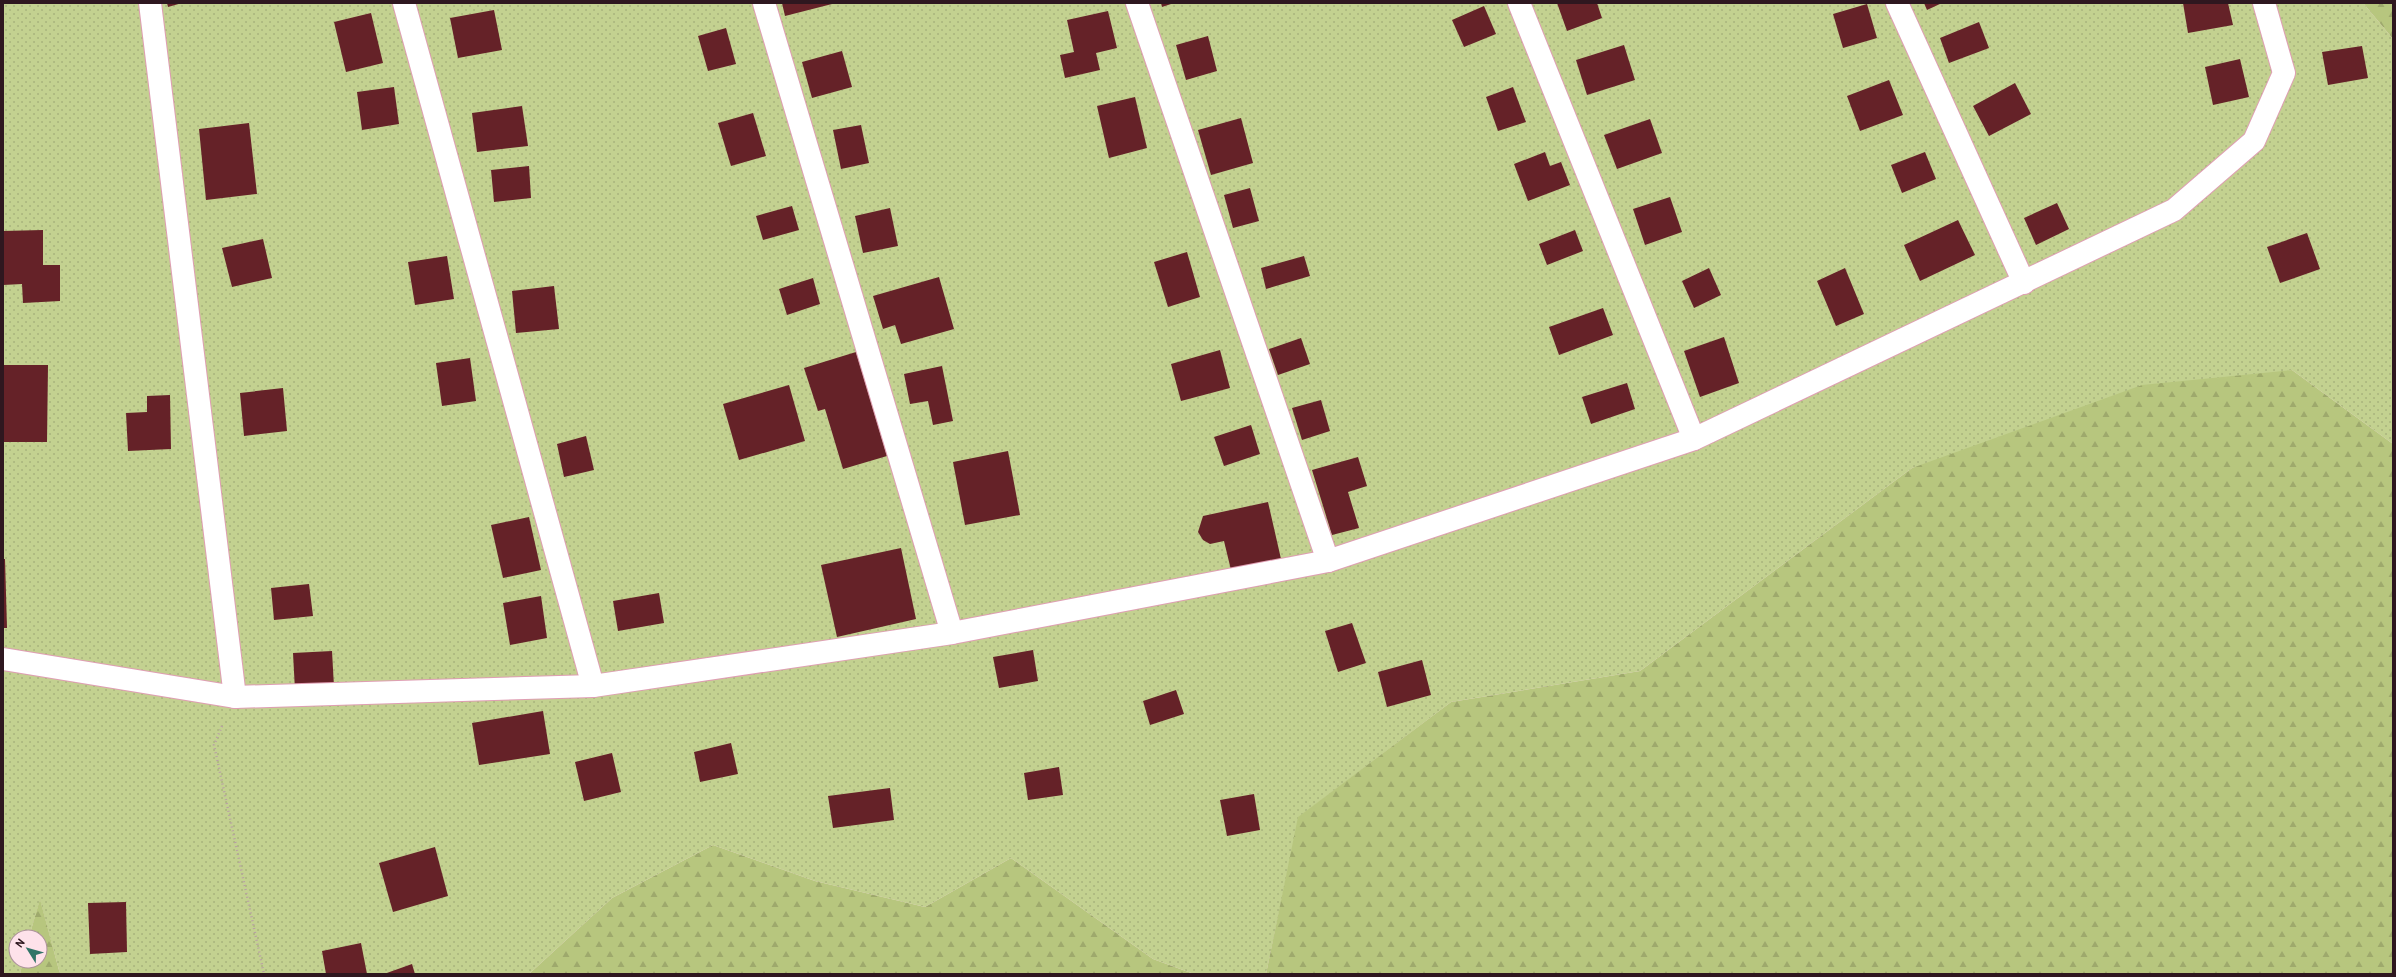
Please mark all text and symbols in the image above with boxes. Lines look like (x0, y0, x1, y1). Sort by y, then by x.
north arrow (8, 929, 48, 969)
text: N (13, 936, 29, 951)

